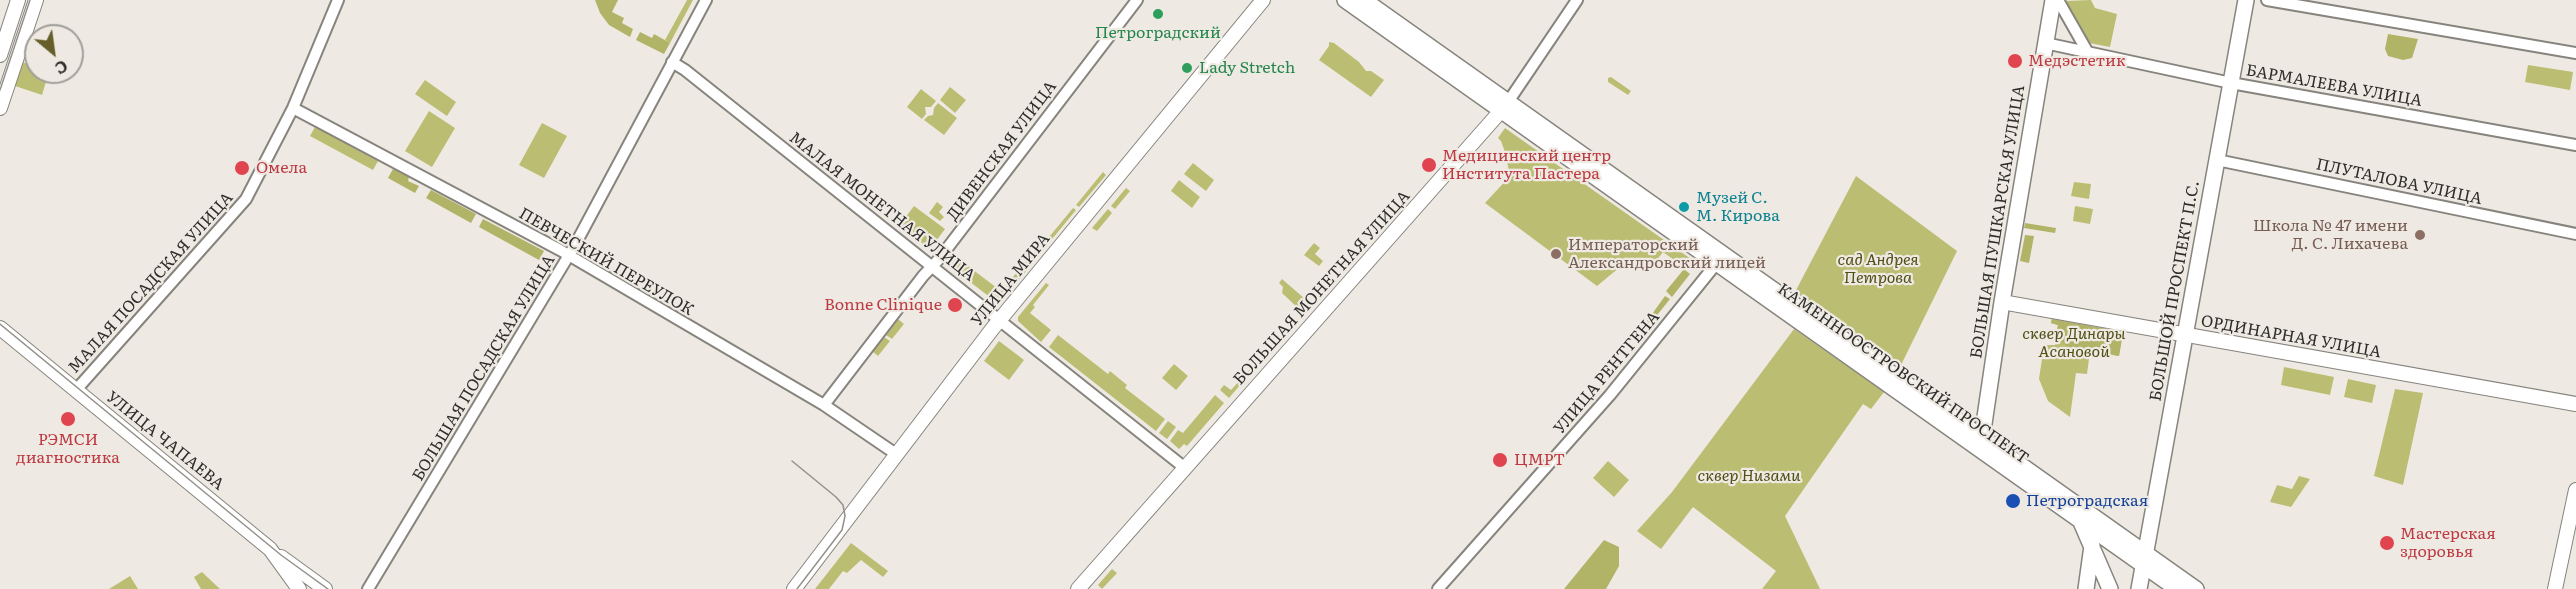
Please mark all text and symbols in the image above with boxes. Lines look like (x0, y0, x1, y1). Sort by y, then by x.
marker: Петроградский (1151, 7, 1165, 21)
place label: Петроградский (1095, 23, 1221, 43)
north arrow (24, 24, 84, 84)
place label: Медэстетик (2028, 51, 2125, 71)
marker: Медэстетик (2006, 52, 2024, 70)
text: С (51, 55, 73, 81)
place label: Lady Stretch (1199, 58, 1295, 78)
marker: Lady Stretch (1180, 61, 1194, 75)
street label: БАРМАЛЕЕВА УЛИЦА (2244, 61, 2424, 111)
street label: ДИВЕНСКАЯ УЛИЦА (943, 78, 1061, 224)
street label: БОЛЬШАЯ ПУШКАРСКАЯ УЛИЦА (1967, 84, 2029, 360)
street label: МАЛАЯ МОНЕТНАЯ УЛИЦА (785, 128, 979, 286)
place label: Медицинский центр Института Пастера (1442, 146, 1611, 184)
street label: ПЛУТАЛОВА УЛИЦА (2314, 155, 2484, 209)
marker: Медицинский центр Института Пастера (1420, 156, 1438, 174)
place label: Омела (256, 158, 307, 178)
marker: Омела (233, 159, 251, 177)
street label: БОЛЬШОЙ ПРОСПЕКТ П.С. (2146, 179, 2204, 403)
street label: БОЛЬШАЯ МОНЕТНАЯ УЛИЦА (1230, 187, 1414, 389)
place label: Музей С. М. Кирова (1696, 188, 1780, 226)
street label: МАЛАЯ ПОСАДСКАЯ УЛИЦА (65, 189, 237, 377)
marker: Музей С. М. Кирова (1677, 200, 1691, 214)
street label: ПЕВЧЕСКИЙ ПЕРЕУЛОК (515, 204, 697, 320)
place label: Школа № 47 имени Д. С. Лихачева (2253, 216, 2408, 254)
marker: Школа № 47 имени Д. С. Лихачева (2413, 228, 2427, 242)
street label: УЛИЦА МИРА (968, 230, 1054, 330)
place label: Императорский Александровский лицей (1568, 235, 1766, 273)
marker: Императорский Александровский лицей (1549, 247, 1563, 261)
park label: сад Андрея Петрова (1837, 250, 1919, 288)
street label: БОЛЬШАЯ ПОСАДСКАЯ УЛИЦА (409, 251, 559, 485)
street label: КАМЕННООСТРОВСКИЙ ПРОСПЕКТ (1774, 280, 2032, 468)
place label: Bonne Clinique (824, 295, 942, 315)
marker: Bonne Clinique (946, 296, 964, 314)
street label: УЛИЦА РЕНТГЕНА (1550, 308, 1664, 438)
street label: ОРДИНАРНАЯ УЛИЦА (2199, 312, 2383, 362)
park label: сквер Динары Асановой (2022, 324, 2126, 362)
street label: УЛИЦА ЧАПАЕВА (102, 388, 228, 494)
marker: РЭМСИ диагностика (59, 410, 77, 428)
place label: РЭМСИ диагностика (16, 430, 120, 468)
place label: ЦМРТ (1514, 450, 1565, 470)
marker: ЦМРТ (1491, 451, 1509, 469)
park label: сквер Низами (1697, 466, 1801, 486)
place label: Петроградская (2026, 491, 2148, 511)
marker: Петроградская (2004, 492, 2022, 510)
place label: Мастерская здоровья (2400, 524, 2496, 562)
marker: Мастерская здоровья (2378, 534, 2396, 552)

